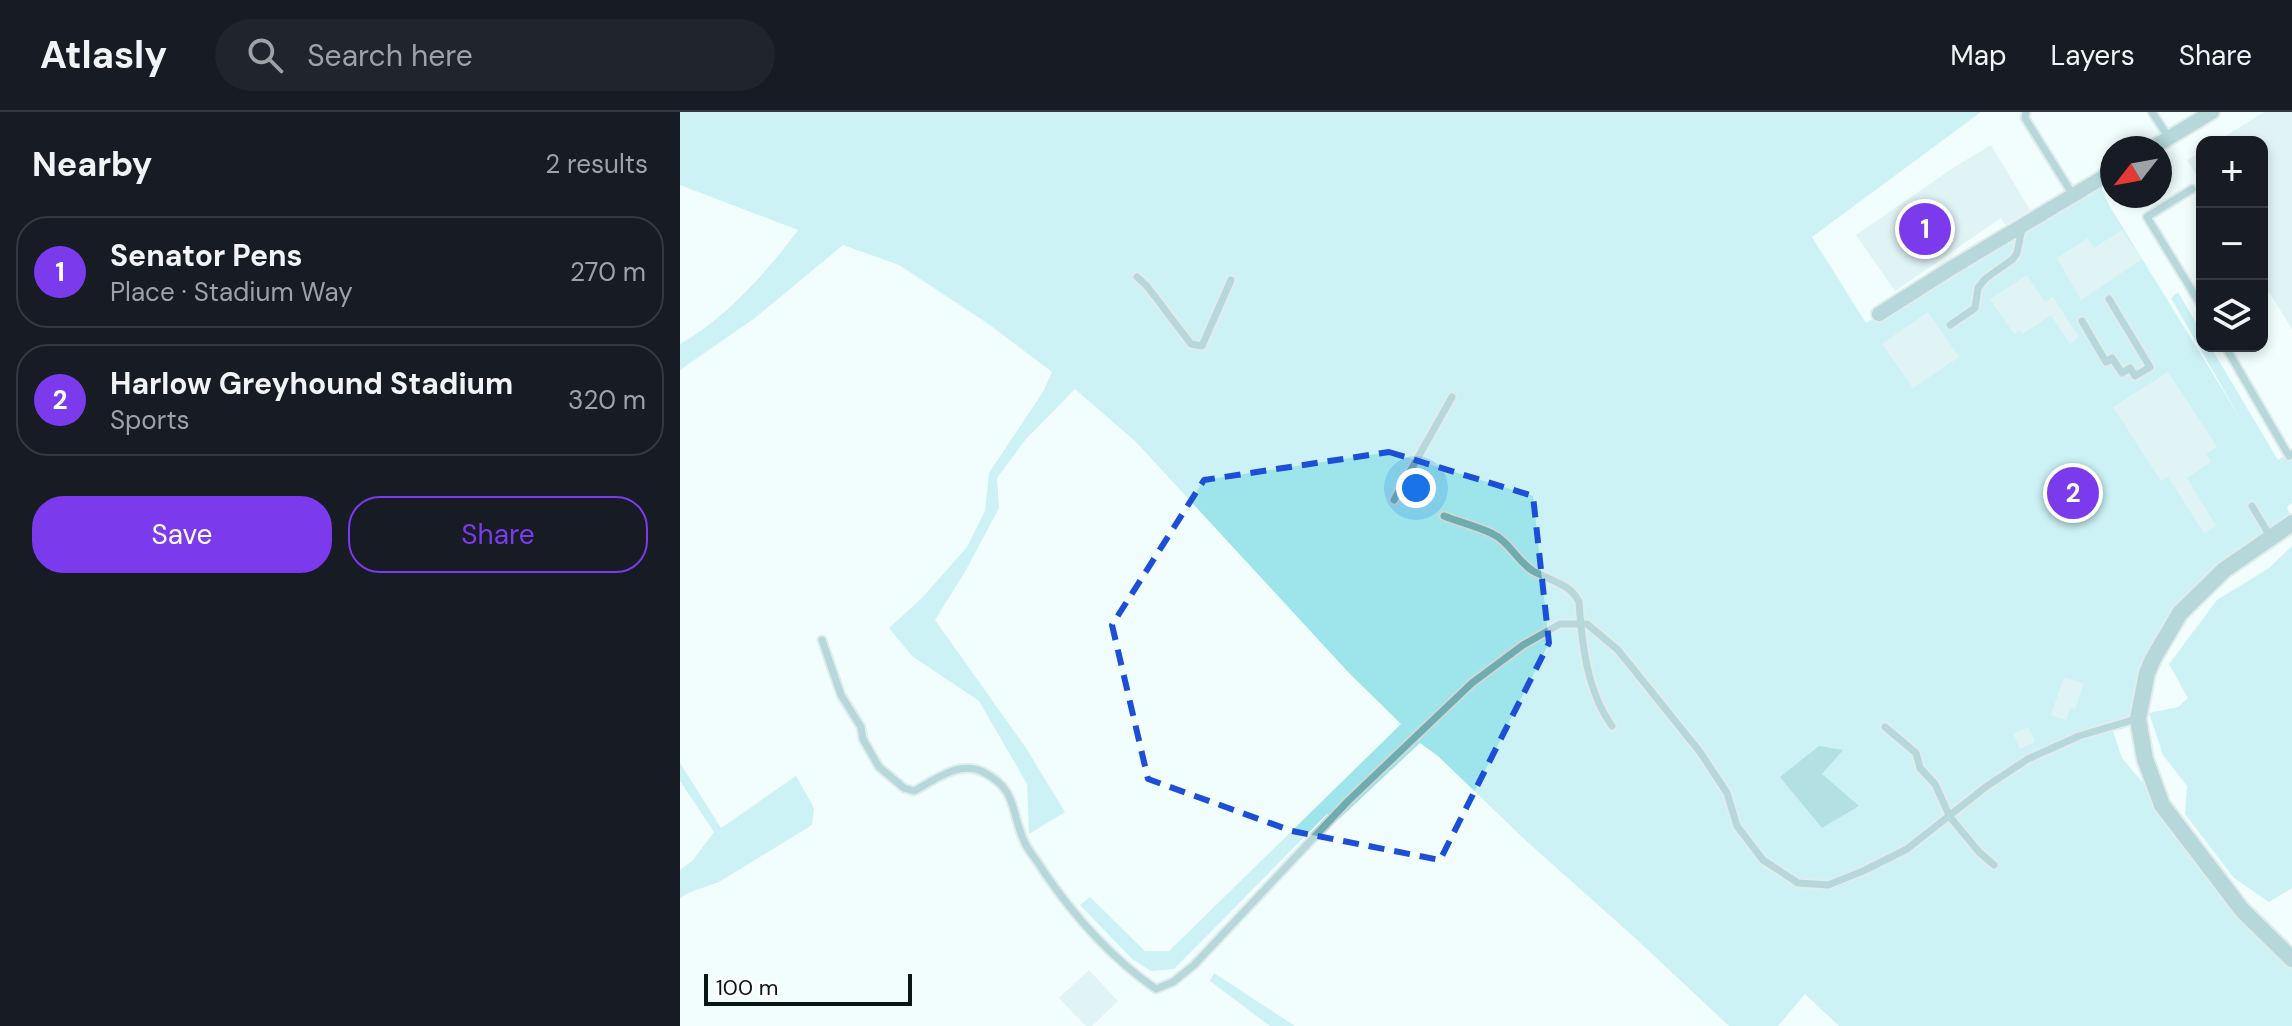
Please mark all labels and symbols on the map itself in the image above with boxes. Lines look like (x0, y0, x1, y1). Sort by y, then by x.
north arrow (2100, 136, 2172, 208)
pin: 1 (1899, 199, 1951, 259)
pin: 2 (2047, 463, 2099, 523)
your location (1396, 468, 1436, 508)
scale bar (704, 970, 912, 1006)

